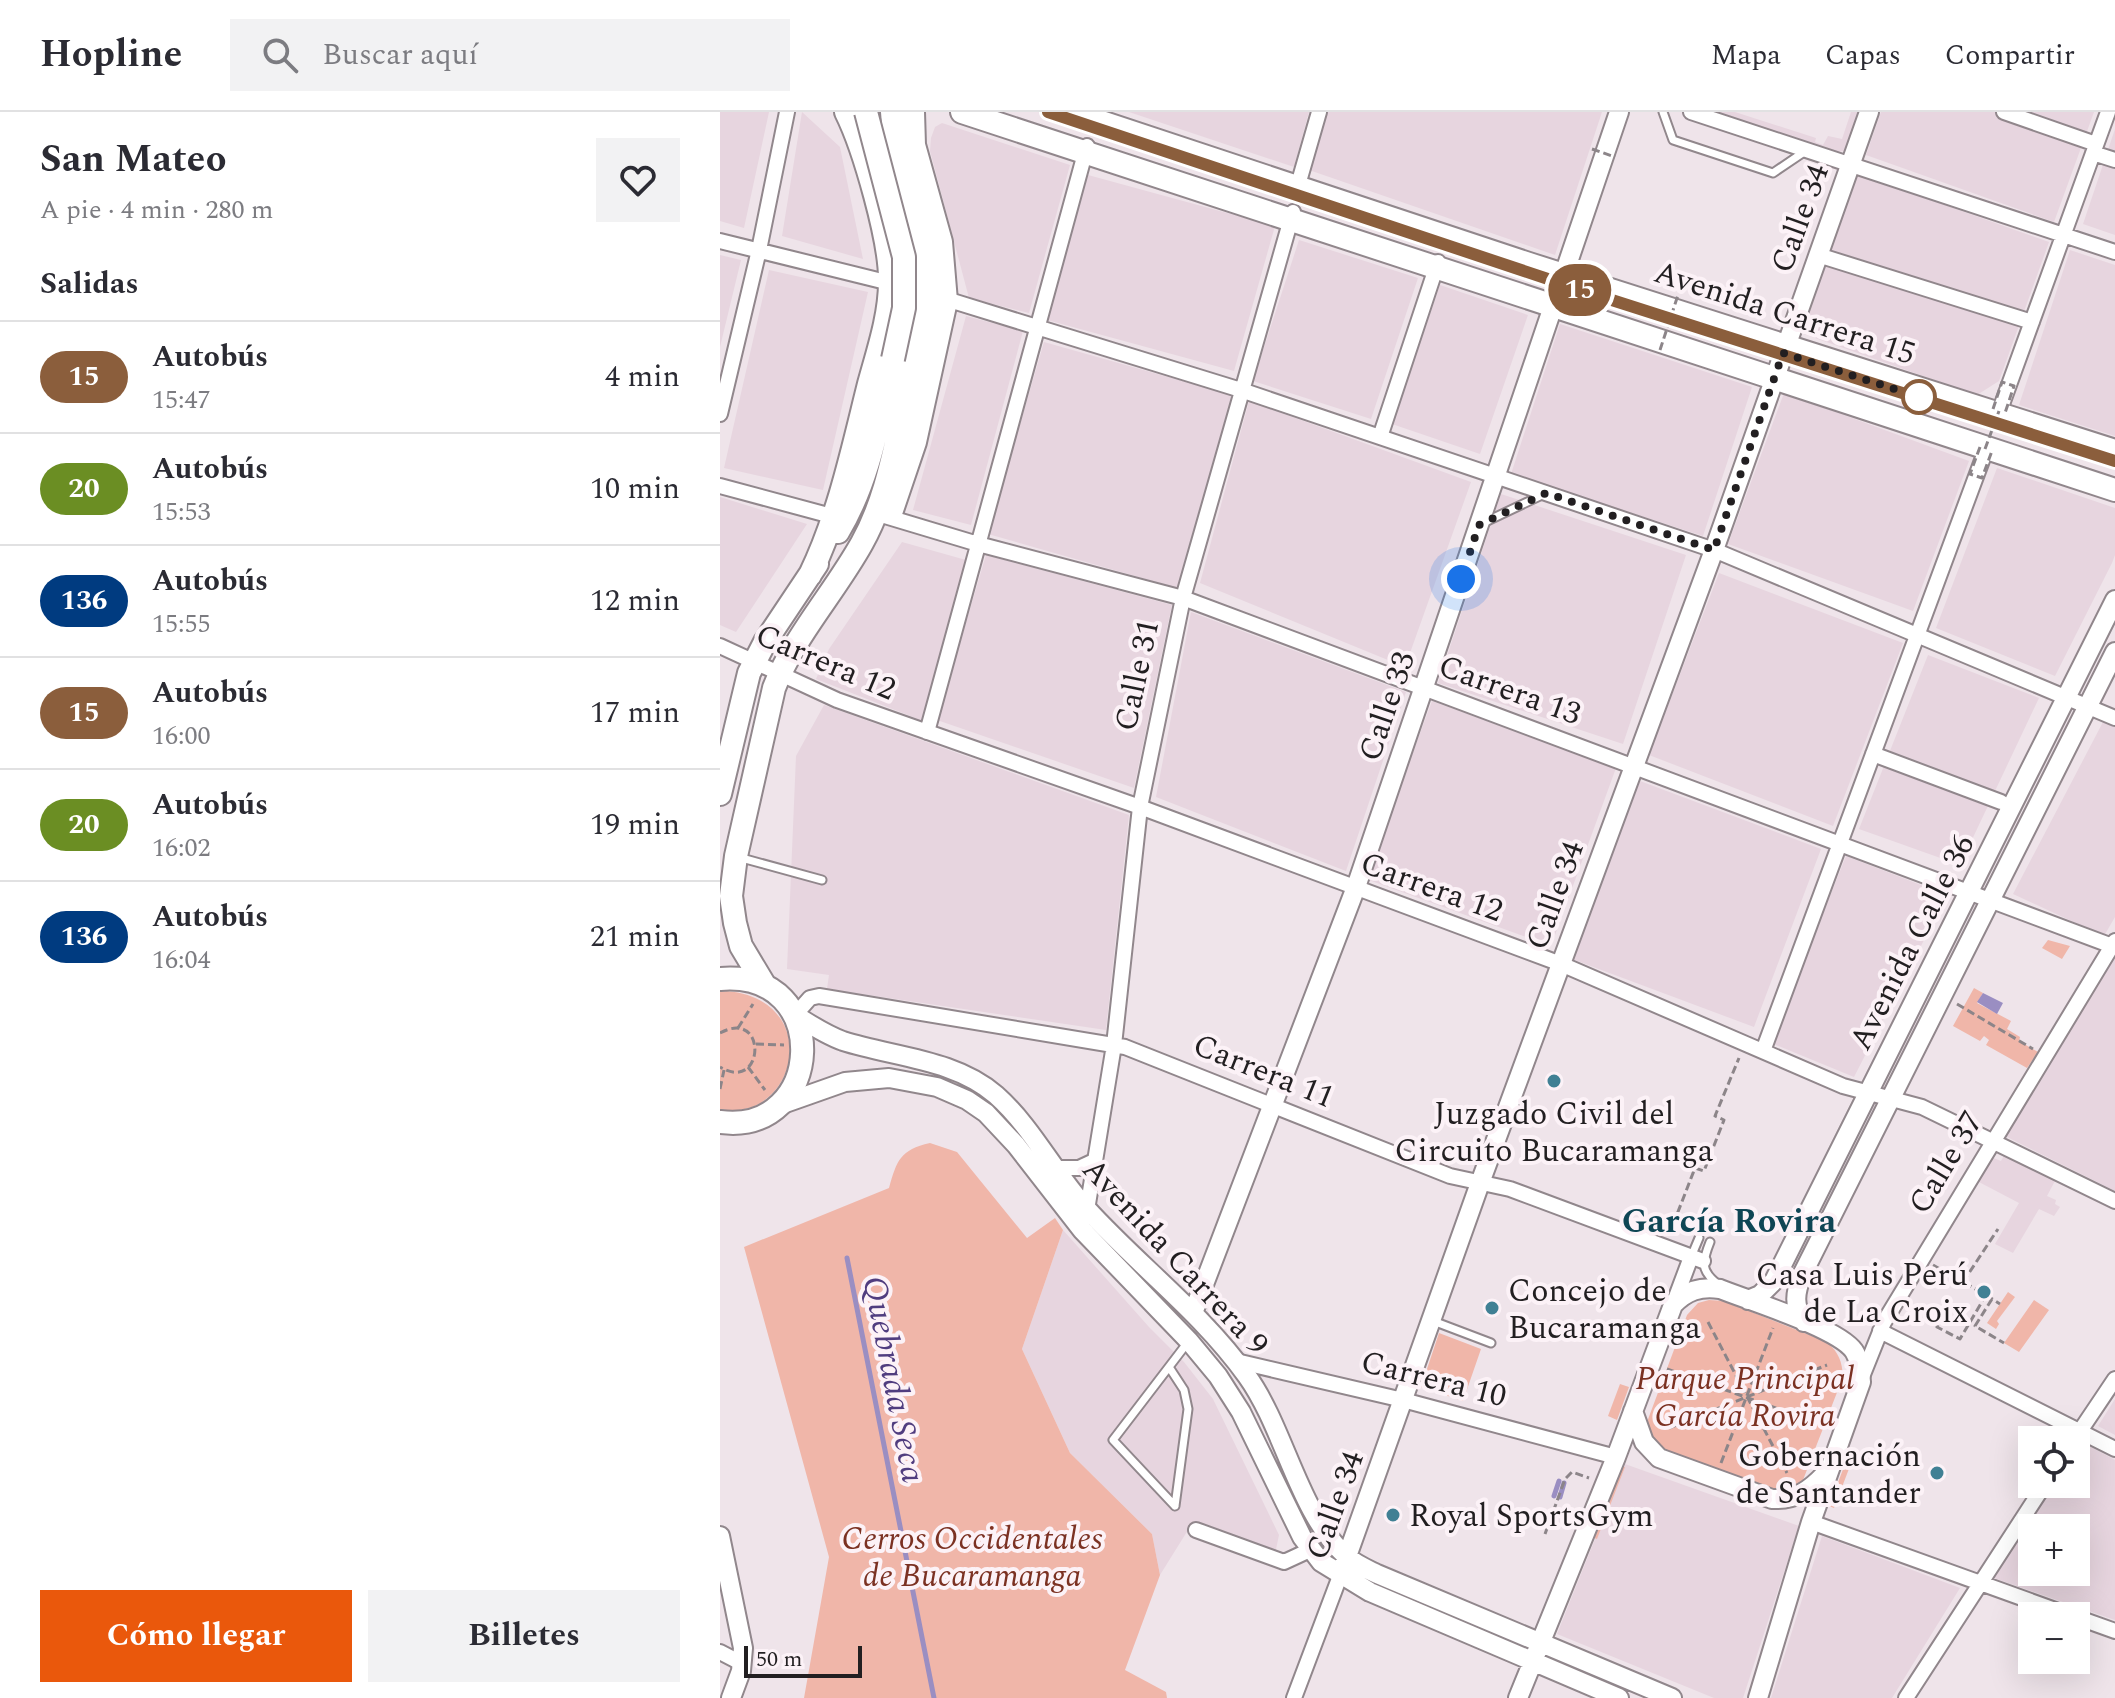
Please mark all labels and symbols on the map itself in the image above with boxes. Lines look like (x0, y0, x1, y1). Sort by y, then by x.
street label: Calle 34 (1758, 157, 1843, 280)
street label: Avenida Carrera 15 (1648, 248, 1921, 379)
line badge: 15 (1544, 264, 1616, 316)
unlabelled marker (1902, 380, 1936, 414)
your location (1441, 559, 1481, 599)
street label: Carrera 12 (748, 611, 903, 714)
street label: Calle 31 (1102, 615, 1173, 736)
street label: Carrera 13 (1431, 642, 1588, 739)
street label: Calle 33 (1346, 645, 1429, 768)
street label: Avenida Calle 36 (1837, 826, 1988, 1059)
street label: Calle 34 (1513, 834, 1598, 957)
street label: Carrera 12 (1353, 839, 1510, 936)
street label: Carrera 11 (1185, 1021, 1341, 1122)
marker: Juzgado Civil del Circuito Bucaramanga (1545, 1072, 1563, 1090)
place label: Juzgado Civil del Circuito Bucaramanga (1395, 1090, 1714, 1176)
street label: Calle 37 (1896, 1102, 1996, 1224)
street label: Avenida Carrera 9 (1070, 1147, 1280, 1367)
district label: García Rovira (1622, 1196, 1837, 1248)
place label: Casa Luis Perú de La Croix (1756, 1251, 1968, 1337)
place label: Concejo de Bucaramanga (1508, 1267, 1701, 1353)
water label: Quebrada Seca (848, 1272, 939, 1487)
marker: Casa Luis Perú de La Croix (1975, 1283, 1993, 1301)
marker: Concejo de Bucaramanga (1483, 1299, 1501, 1317)
street label: Carrera 10 (1356, 1338, 1512, 1421)
park label: Parque Principal García Rovira (1636, 1355, 1854, 1441)
place label: Gobernación de Santander (1736, 1432, 1921, 1518)
street label: Calle 34 (1293, 1444, 1378, 1567)
marker: Gobernación de Santander (1928, 1464, 1946, 1482)
place label: Royal SportsGym (1409, 1492, 1654, 1541)
marker: Royal SportsGym (1384, 1506, 1402, 1524)
park label: Cerros Occidentales de Bucaramanga (842, 1515, 1102, 1601)
scale bar (744, 1642, 862, 1678)

